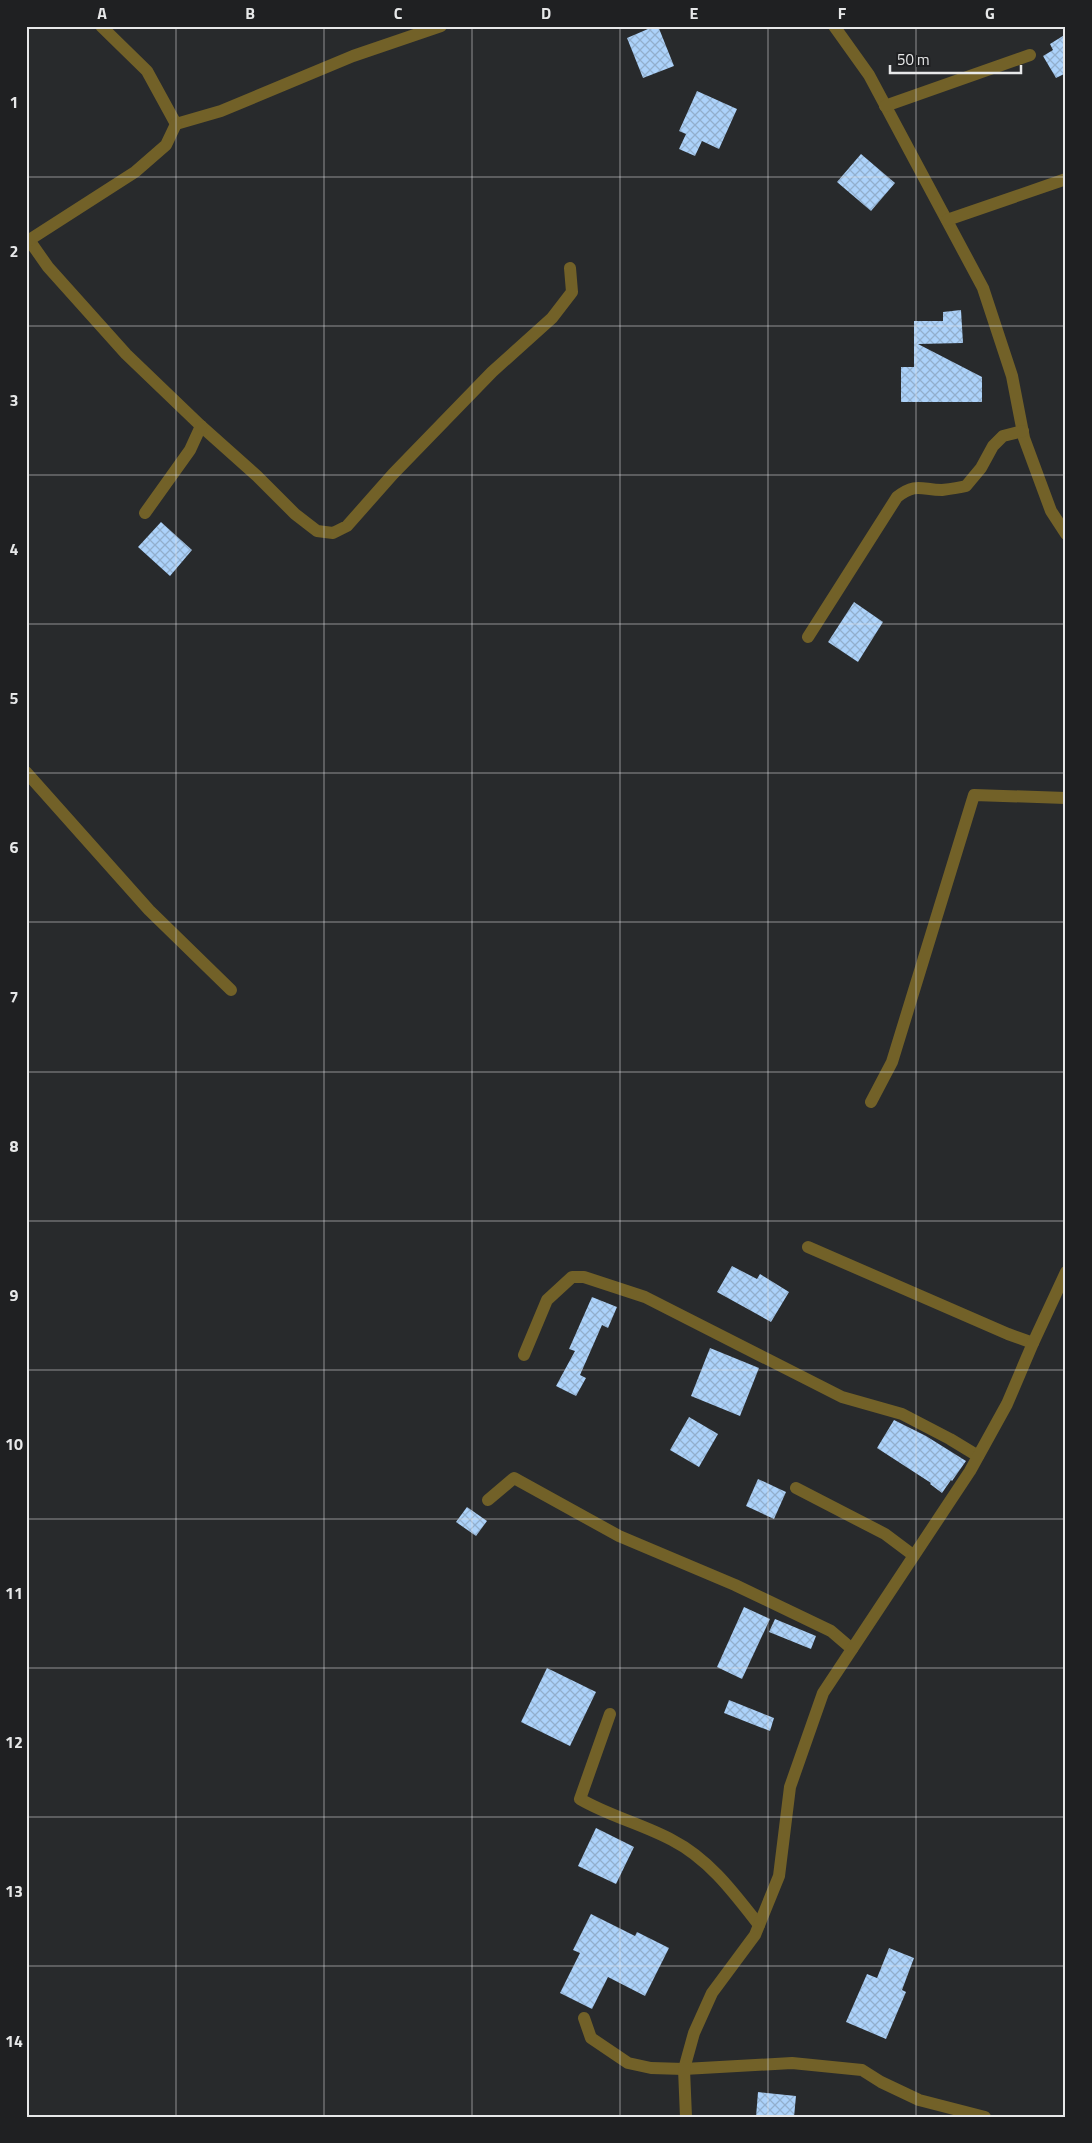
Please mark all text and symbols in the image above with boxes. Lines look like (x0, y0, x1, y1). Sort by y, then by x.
text: A (97, 1, 107, 25)
text: B (245, 1, 255, 25)
text: C (394, 1, 403, 25)
text: D (541, 1, 551, 25)
text: E (690, 1, 699, 25)
text: F (838, 1, 847, 25)
text: G (985, 1, 995, 25)
scale bar (890, 42, 1021, 74)
text: 50 m (897, 48, 930, 71)
text: 1 (10, 90, 18, 114)
text: 2 (10, 239, 18, 263)
text: 3 (10, 388, 18, 412)
text: 4 (10, 537, 19, 561)
text: 5 (10, 686, 19, 710)
text: 6 (10, 835, 19, 859)
text: 7 (10, 985, 18, 1009)
text: 8 (10, 1134, 19, 1158)
text: 9 (10, 1283, 19, 1307)
text: 10 (5, 1432, 23, 1456)
text: 11 (5, 1581, 23, 1605)
text: 12 (5, 1730, 23, 1754)
text: 13 (5, 1879, 23, 1903)
text: 14 (5, 2029, 23, 2053)

